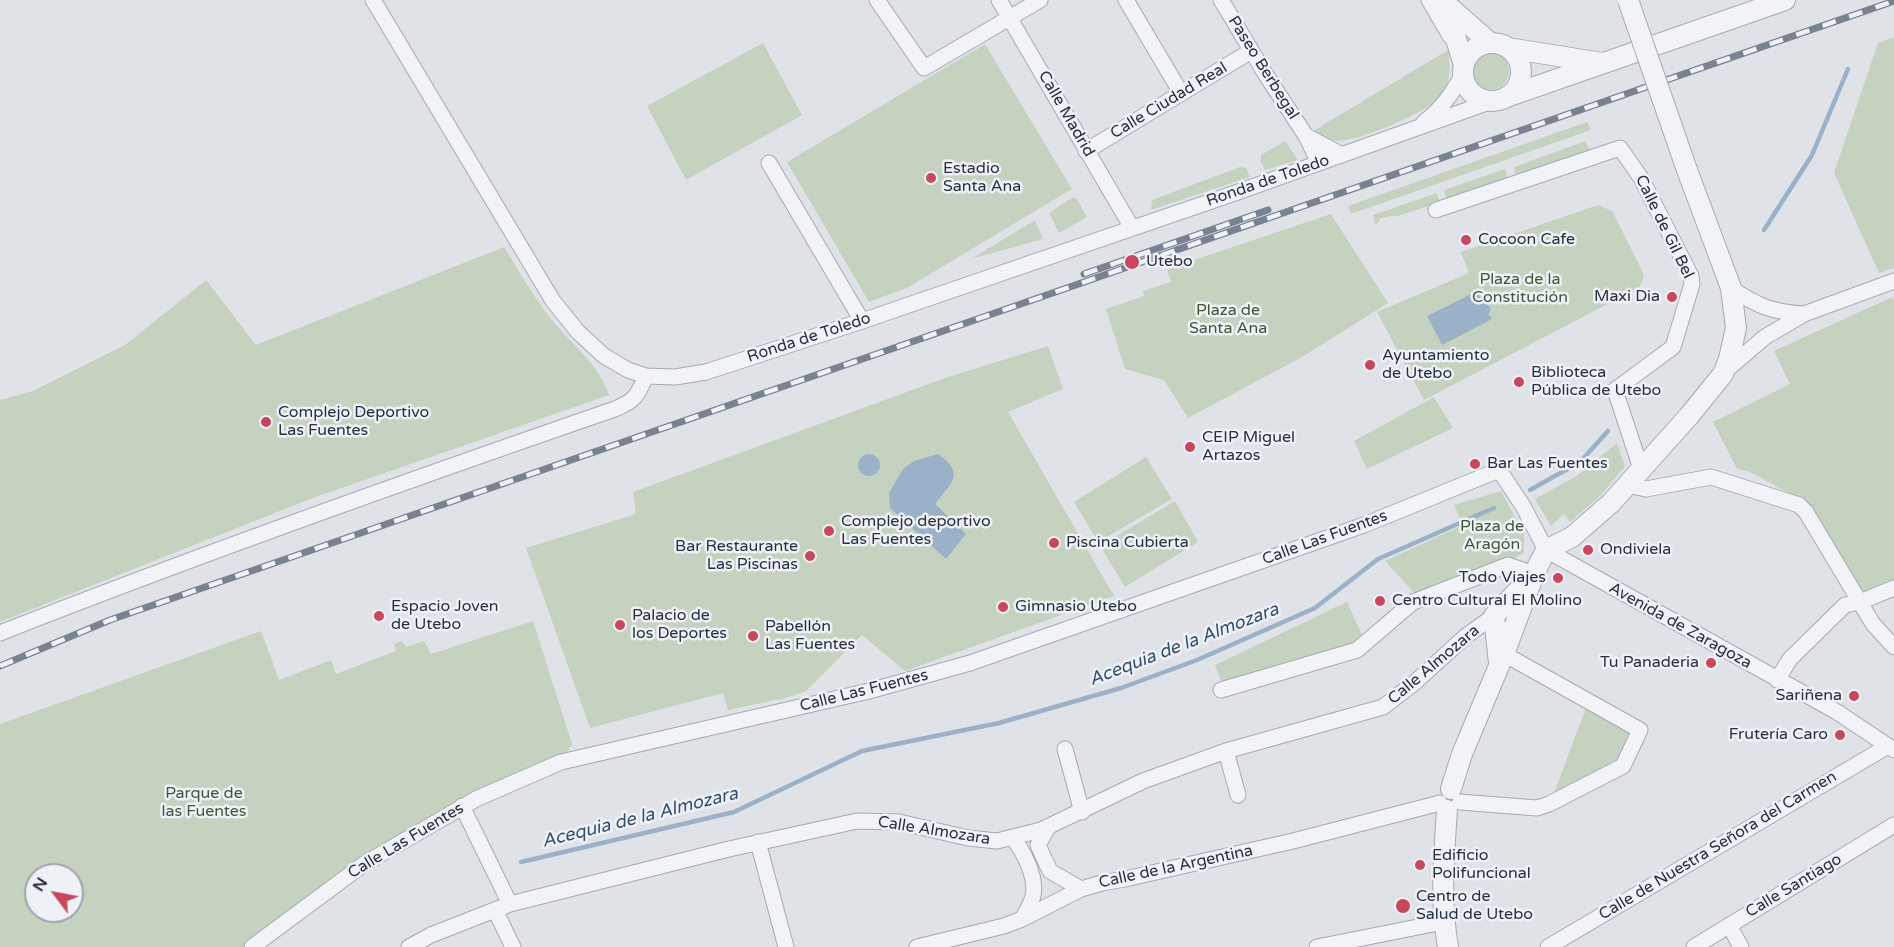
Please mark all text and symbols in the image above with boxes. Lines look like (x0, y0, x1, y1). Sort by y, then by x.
street label: Paseo Berbegal (1223, 13, 1303, 123)
street label: Calle Ciudad Real (1107, 59, 1231, 143)
street label: Calle Madrid (1034, 68, 1098, 160)
street label: Ronda de Toledo (1204, 151, 1332, 211)
place label: Estadio Santa Ana (943, 159, 1021, 197)
marker: Estadio Santa Ana (924, 171, 938, 185)
street label: Calle de Gil Bel (1631, 172, 1697, 282)
place label: Cocoon Cafe (1478, 230, 1575, 250)
marker: Cocoon Cafe (1459, 233, 1473, 247)
place label: Utebo (1146, 252, 1193, 272)
marker: Utebo (1123, 253, 1141, 271)
park label: Plaza de la Constitución (1472, 270, 1568, 308)
place label: Maxi Dia (1594, 287, 1660, 307)
marker: Maxi Dia (1665, 290, 1679, 304)
park label: Plaza de Santa Ana (1189, 301, 1267, 339)
street label: Ronda de Toledo (745, 309, 873, 367)
place label: Ayuntamiento de Utebo (1382, 346, 1489, 384)
marker: Ayuntamiento de Utebo (1363, 358, 1377, 372)
place label: Biblioteca Pública de Utebo (1531, 363, 1661, 401)
marker: Biblioteca Pública de Utebo (1512, 375, 1526, 389)
place label: Complejo Deportivo Las Fuentes (278, 403, 429, 441)
marker: Complejo Deportivo Las Fuentes (259, 415, 273, 429)
place label: CEIP Miguel Artazos (1202, 428, 1295, 466)
marker: CEIP Miguel Artazos (1183, 440, 1197, 454)
place label: Bar Las Fuentes (1487, 454, 1608, 474)
marker: Bar Las Fuentes (1468, 457, 1482, 471)
street label: Calle Las Fuentes (1260, 506, 1390, 570)
place label: Complejo deportivo Las Fuentes (841, 512, 991, 550)
park label: Plaza de Aragón (1460, 517, 1524, 555)
marker: Complejo deportivo Las Fuentes (822, 524, 836, 538)
place label: Piscina Cubierta (1066, 533, 1189, 553)
marker: Piscina Cubierta (1047, 536, 1061, 550)
place label: Bar Restaurante Las Piscinas (675, 537, 798, 575)
place label: Ondiviela (1600, 540, 1671, 560)
marker: Ondiviela (1581, 543, 1595, 557)
marker: Bar Restaurante Las Piscinas (803, 549, 817, 563)
place label: Todo Viajes (1459, 568, 1546, 588)
marker: Todo Viajes (1551, 571, 1565, 585)
street label: Avenida de Zaragoza (1605, 579, 1755, 673)
place label: Centro Cultural El Molino (1392, 591, 1582, 611)
marker: Centro Cultural El Molino (1373, 594, 1387, 608)
place label: Espacio Joven de Utebo (391, 597, 499, 635)
place label: Gimnasio Utebo (1015, 597, 1137, 617)
water label: Acequia de la Almozara (1086, 599, 1282, 691)
marker: Gimnasio Utebo (996, 600, 1010, 614)
place label: Palacio de los Deportes (632, 606, 727, 644)
marker: Espacio Joven de Utebo (372, 609, 386, 623)
place label: Pabellón Las Fuentes (765, 617, 855, 655)
marker: Palacio de los Deportes (613, 618, 627, 632)
street label: Calle Almozara (1384, 621, 1484, 709)
marker: Pabellón Las Fuentes (746, 629, 760, 643)
place label: Tu Panaderia (1600, 653, 1699, 673)
marker: Tu Panaderia (1704, 656, 1718, 670)
street label: Calle Las Fuentes (798, 666, 930, 716)
place label: Sariñena (1776, 686, 1842, 706)
marker: Sariñena (1847, 689, 1861, 703)
place label: Frutería Caro (1729, 725, 1828, 745)
marker: Frutería Caro (1833, 728, 1847, 742)
street label: Calle de Nuestra Señora del Carmen (1596, 767, 1840, 925)
water label: Acequia de la Almozara (540, 783, 740, 853)
park label: Parque de las Fuentes (161, 784, 247, 822)
street label: Calle Las Fuentes (345, 799, 467, 883)
street label: Calle Almozara (876, 813, 992, 849)
street label: Calle de la Argentina (1097, 841, 1255, 893)
place label: Edificio Polifuncional (1432, 846, 1531, 884)
street label: Calle Santiago (1743, 850, 1845, 922)
marker: Edificio Polifuncional (1413, 858, 1427, 872)
north arrow (24, 863, 84, 923)
text: N (29, 874, 52, 895)
place label: Centro de Salud de Utebo (1416, 887, 1533, 925)
marker: Centro de Salud de Utebo (1394, 897, 1412, 915)

